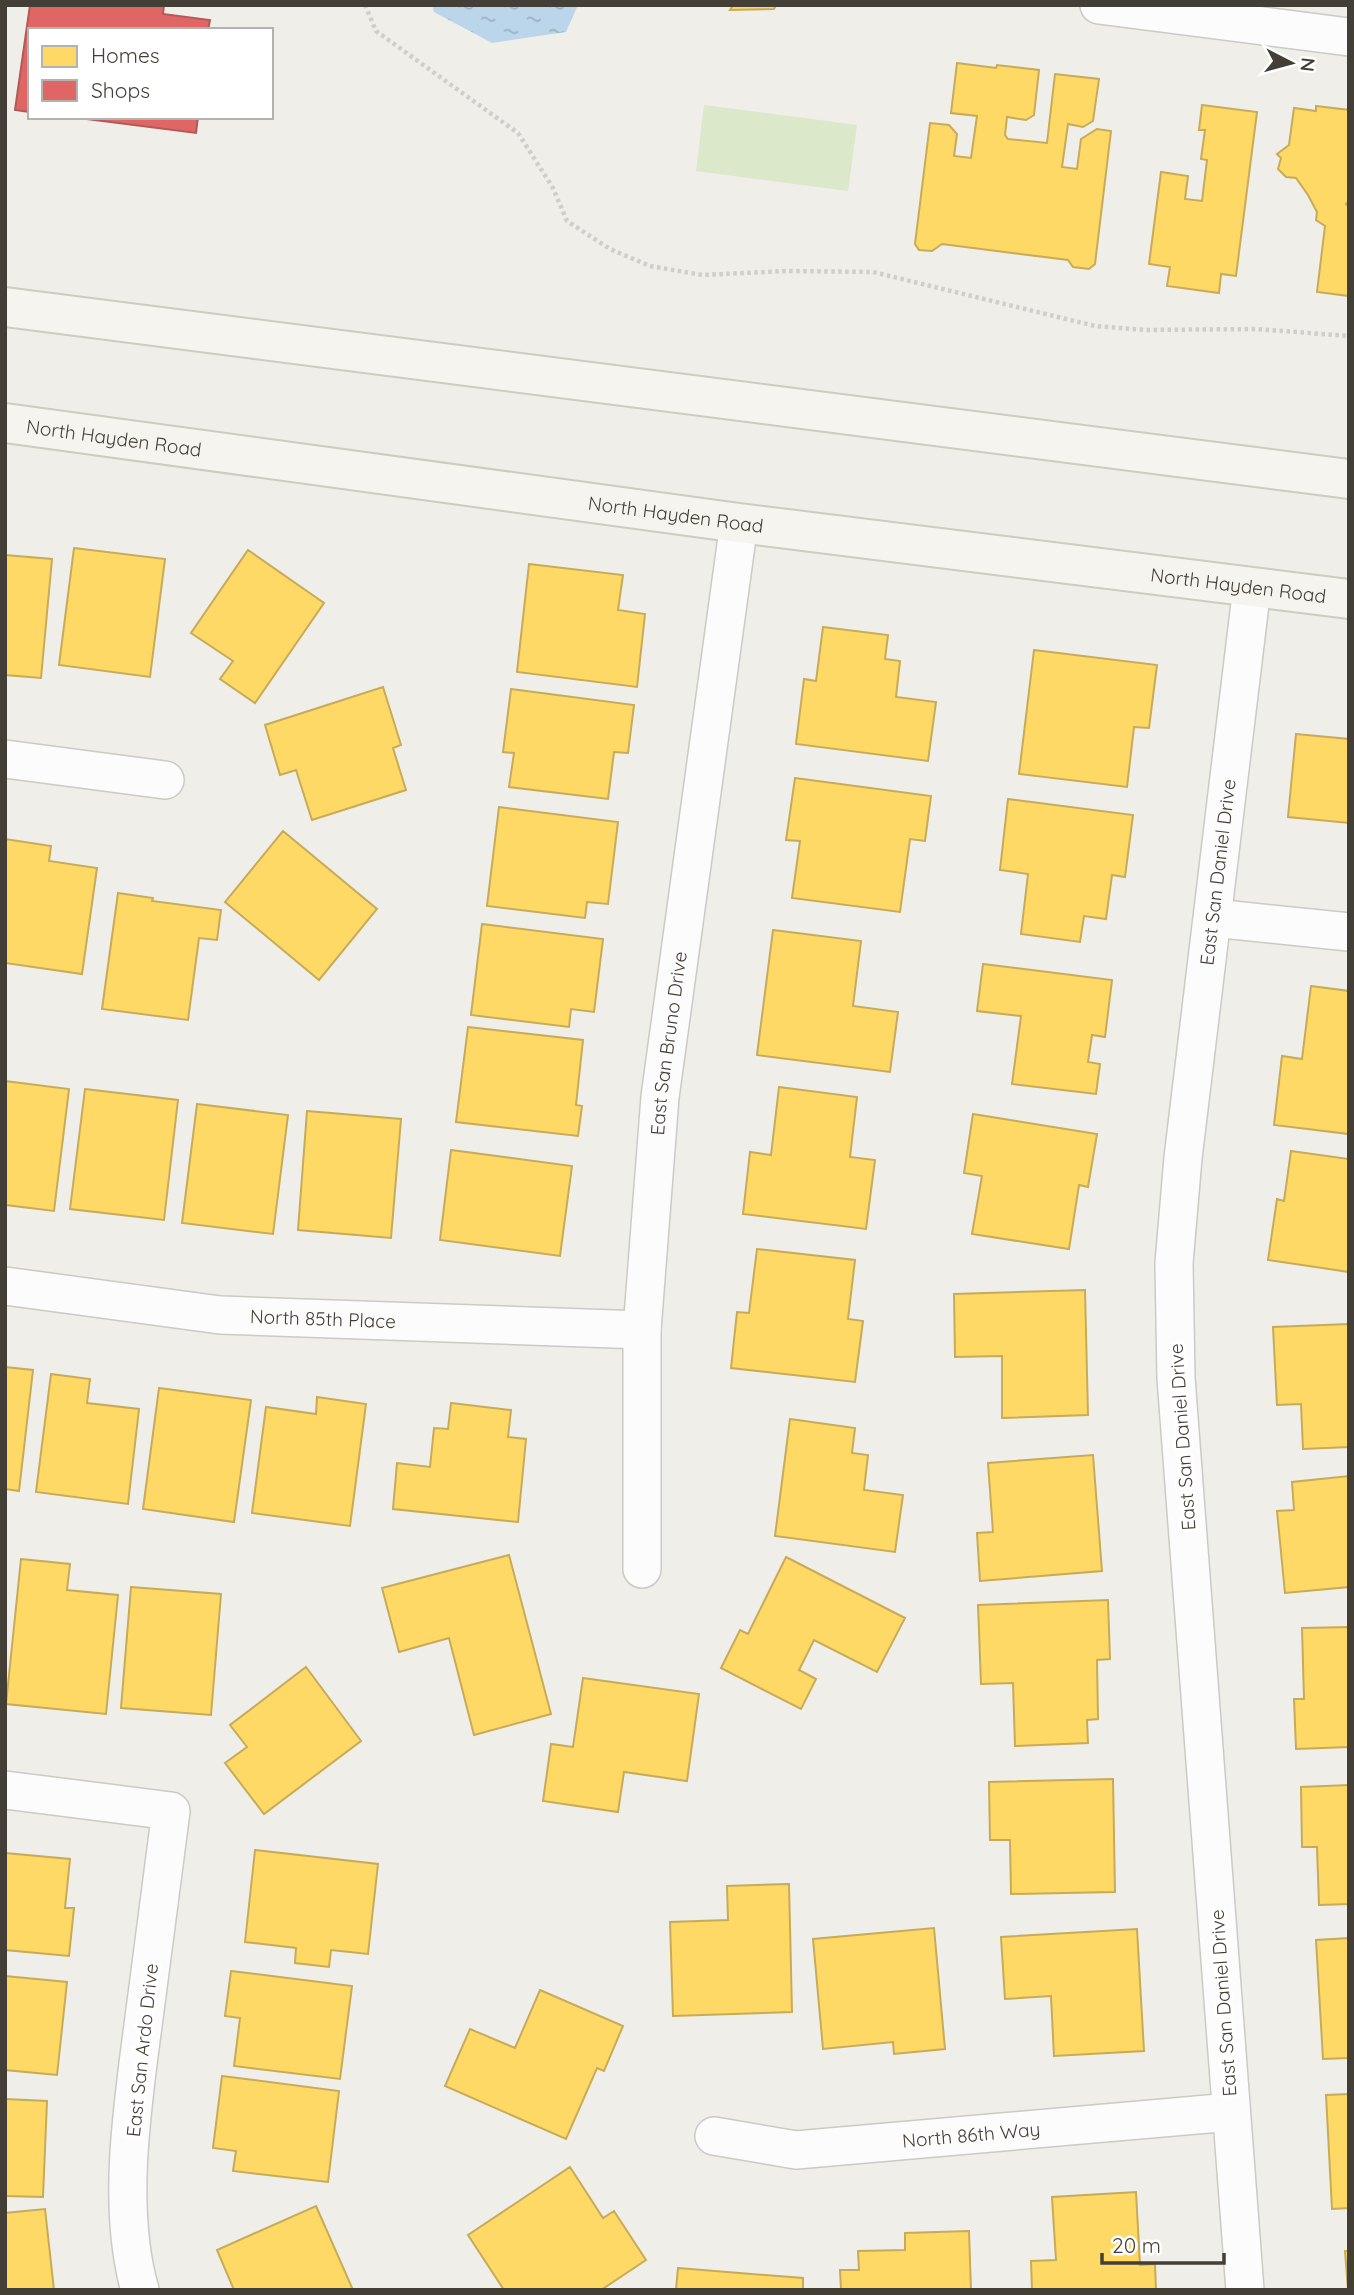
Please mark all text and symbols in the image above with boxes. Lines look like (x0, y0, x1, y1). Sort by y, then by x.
legend (28, 28, 273, 119)
north arrow (1256, 28, 1326, 98)
text: Homes (91, 42, 160, 68)
text: N (1295, 57, 1321, 73)
text: Shops (91, 77, 150, 103)
street label: North Hayden Road (25, 414, 203, 462)
street label: North Hayden Road (587, 491, 765, 538)
street label: North Hayden Road (1149, 562, 1327, 608)
street label: East San Daniel Drive (1194, 778, 1241, 967)
street label: East San Bruno Drive (645, 950, 692, 1136)
street label: North 85th Place (250, 1304, 396, 1333)
street label: East San Daniel Drive (1163, 1343, 1201, 1531)
street label: East San Daniel Drive (1204, 1909, 1242, 2097)
street label: East San Ardo Drive (121, 1962, 163, 2138)
street label: North 86th Way (901, 2117, 1041, 2153)
scale bar (1102, 2222, 1224, 2266)
text: 20 m (1112, 2232, 1161, 2258)

